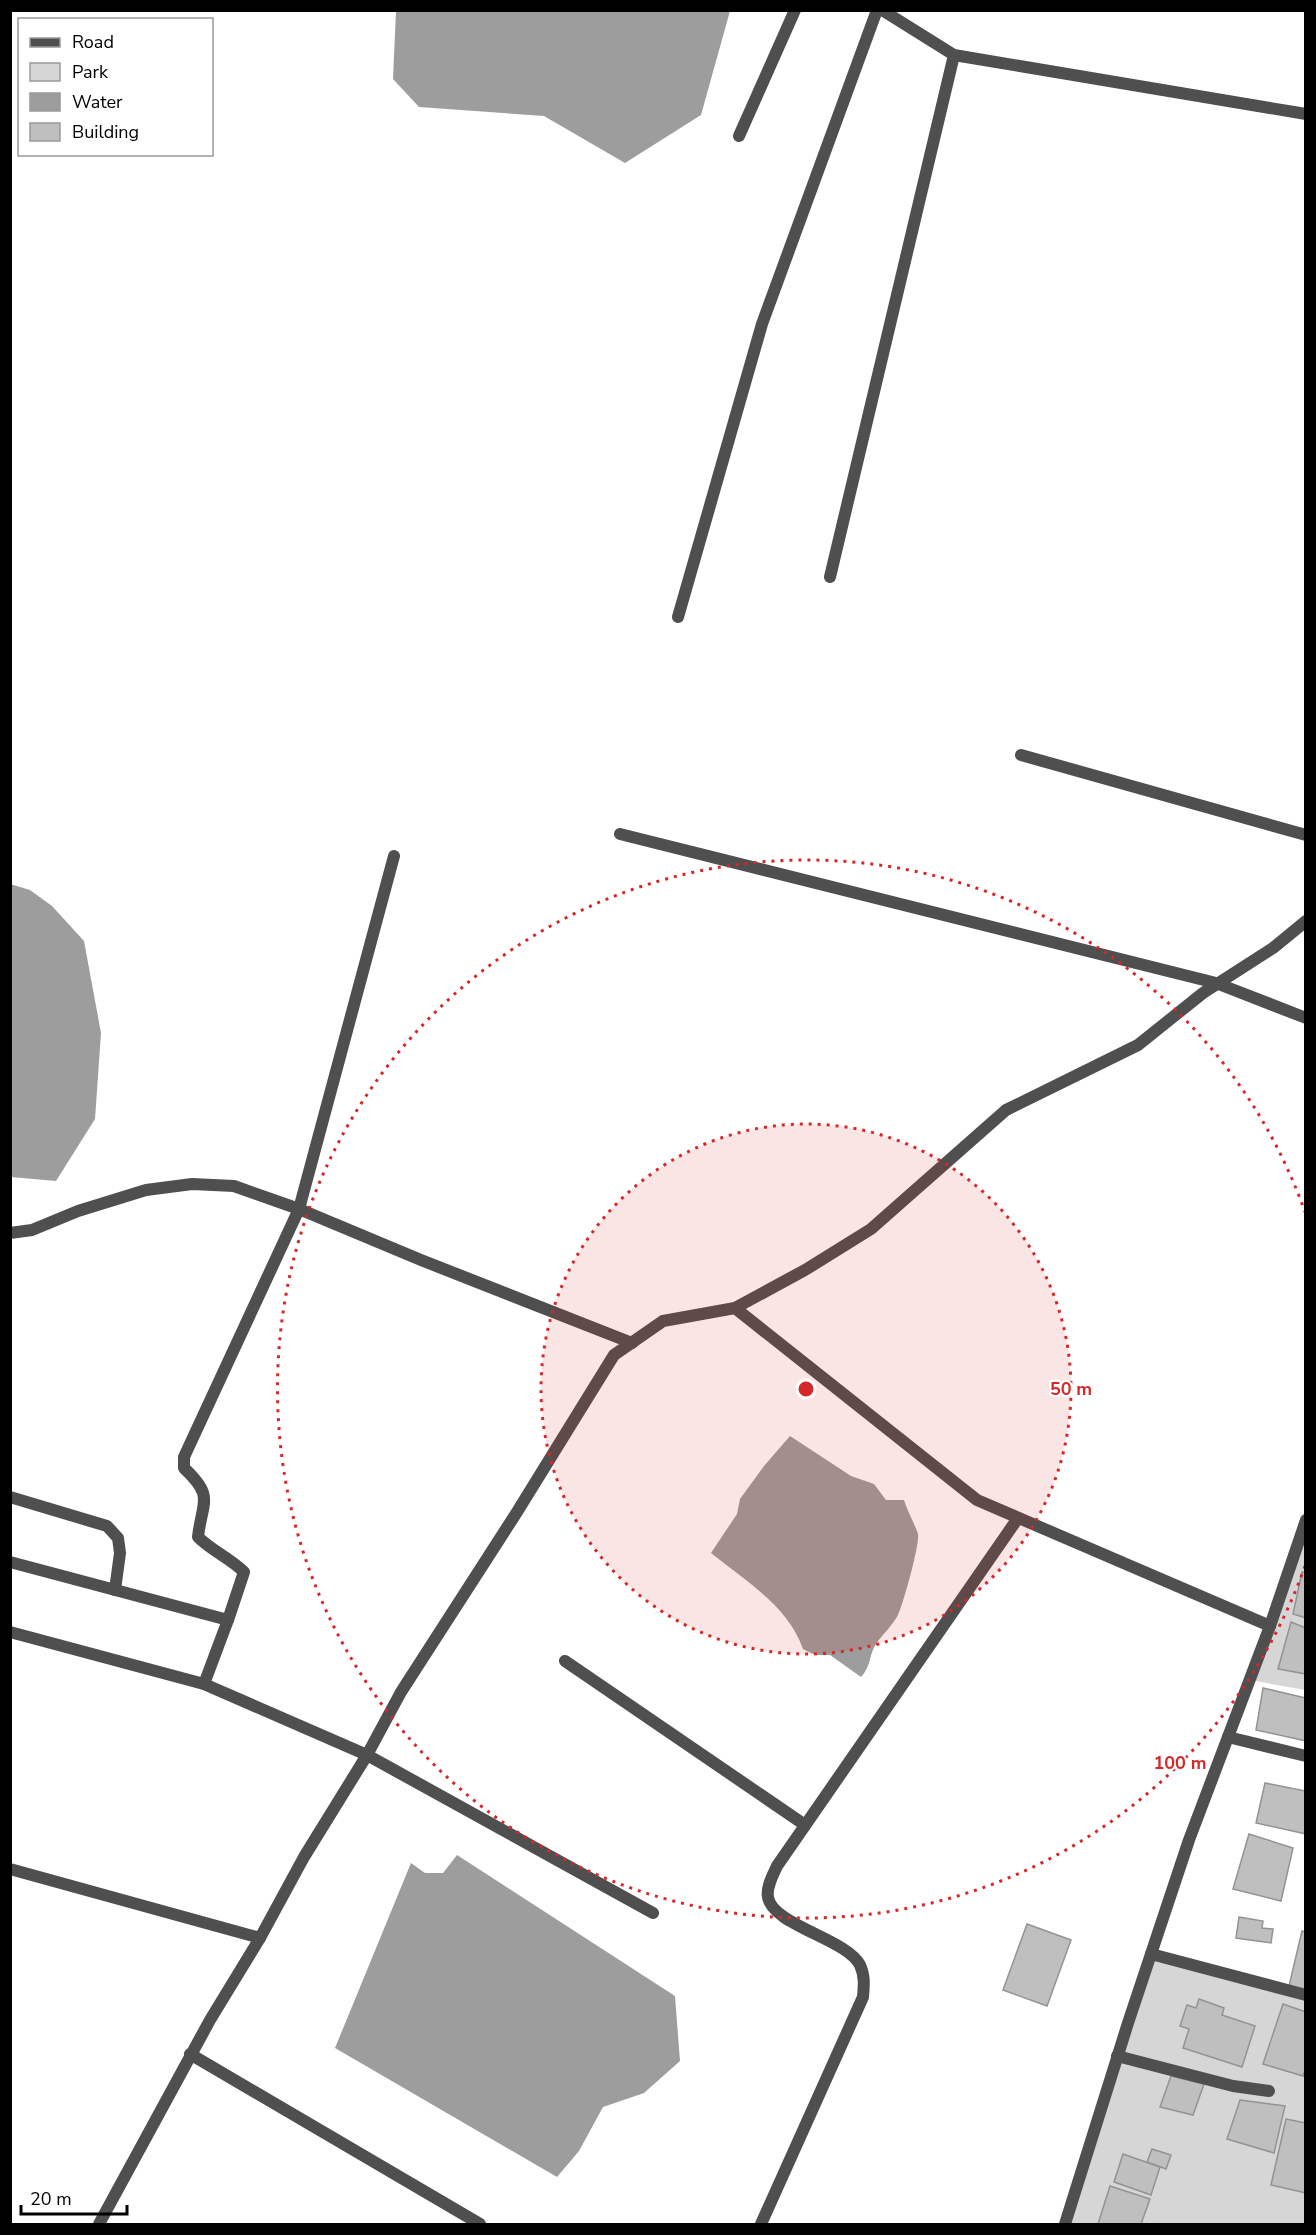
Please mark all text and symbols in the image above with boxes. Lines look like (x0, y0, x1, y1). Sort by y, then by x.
legend (18, 18, 213, 156)
text: Road (72, 30, 114, 54)
text: Park (72, 60, 109, 84)
text: Water (72, 90, 123, 114)
text: Building (72, 120, 139, 144)
text: 50 m (1050, 1377, 1092, 1401)
centre of rings (796, 1379, 816, 1399)
text: 100 m (1153, 1751, 1207, 1775)
scale bar (21, 2178, 128, 2216)
text: 20 m (30, 2187, 72, 2211)

